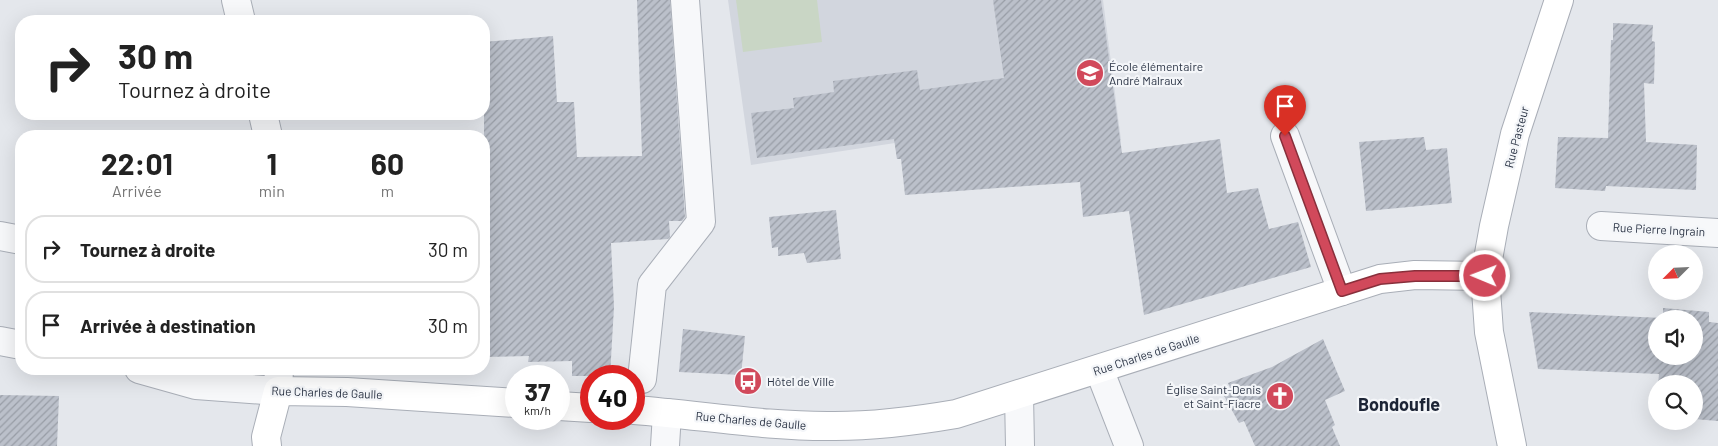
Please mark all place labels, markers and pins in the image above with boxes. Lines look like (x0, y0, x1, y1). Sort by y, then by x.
school or university icon: École élémentaire André Malraux (1075, 58, 1105, 88)
place label: École élémentaire André Malraux (1109, 59, 1203, 87)
pin (1264, 85, 1306, 136)
bus stop icon: Hôtel de Ville (733, 366, 763, 396)
place label: Hôtel de Ville (767, 374, 834, 388)
church icon: Église Saint-Denis et Saint-Fiacre (1265, 381, 1295, 411)
place label: Église Saint-Denis et Saint-Fiacre (1166, 382, 1261, 410)

